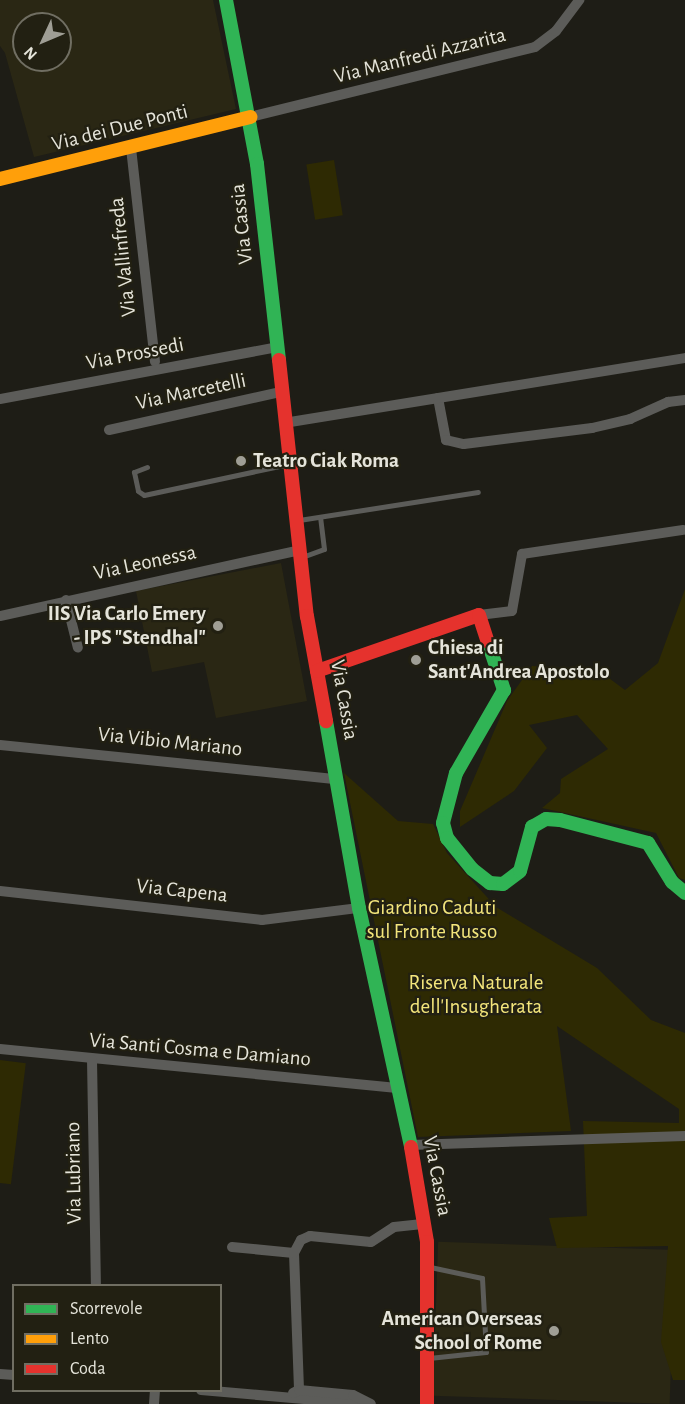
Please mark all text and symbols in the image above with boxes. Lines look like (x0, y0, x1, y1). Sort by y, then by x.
north arrow (12, 12, 72, 72)
street label: Via Manfredi Azzarita (332, 22, 508, 90)
text: N (21, 44, 40, 63)
street label: Via dei Due Ponti (49, 99, 191, 157)
street label: Via Cassia (225, 182, 259, 266)
street label: Via Vallinfreda (104, 196, 142, 318)
street label: Via Prossedi (84, 332, 186, 376)
street label: Via Marcetelli (134, 368, 248, 416)
place label: Teatro Ciak Roma (253, 448, 399, 474)
marker: Teatro Ciak Roma (234, 454, 248, 468)
street label: Via Leonessa (91, 540, 199, 586)
place label: IIS Via Carlo Emery - IPS "Stendhal" (48, 601, 206, 651)
marker: IIS Via Carlo Emery - IPS "Stendhal" (211, 619, 225, 633)
place label: Chiesa di Sant'Andrea Apostolo (428, 635, 610, 685)
marker: Chiesa di Sant'Andrea Apostolo (409, 653, 423, 667)
street label: Via Cassia (325, 658, 363, 742)
street label: Via Vibio Mariano (97, 722, 243, 762)
street label: Via Capena (135, 874, 229, 908)
park label: Giardino Caduti sul Fronte Russo (367, 895, 497, 945)
park label: Riserva Naturale dell'Insugherata (409, 970, 543, 1020)
street label: Via Santi Cosma e Damiano (88, 1028, 312, 1072)
street label: Via Lubriano (61, 1121, 87, 1225)
street label: Via Cassia (417, 1134, 457, 1218)
legend (12, 1284, 222, 1392)
text: Scorrevole (70, 1300, 143, 1318)
place label: American Overseas School of Rome (382, 1306, 542, 1356)
marker: American Overseas School of Rome (547, 1324, 561, 1338)
text: Lento (70, 1330, 109, 1348)
text: Coda (70, 1360, 105, 1378)

